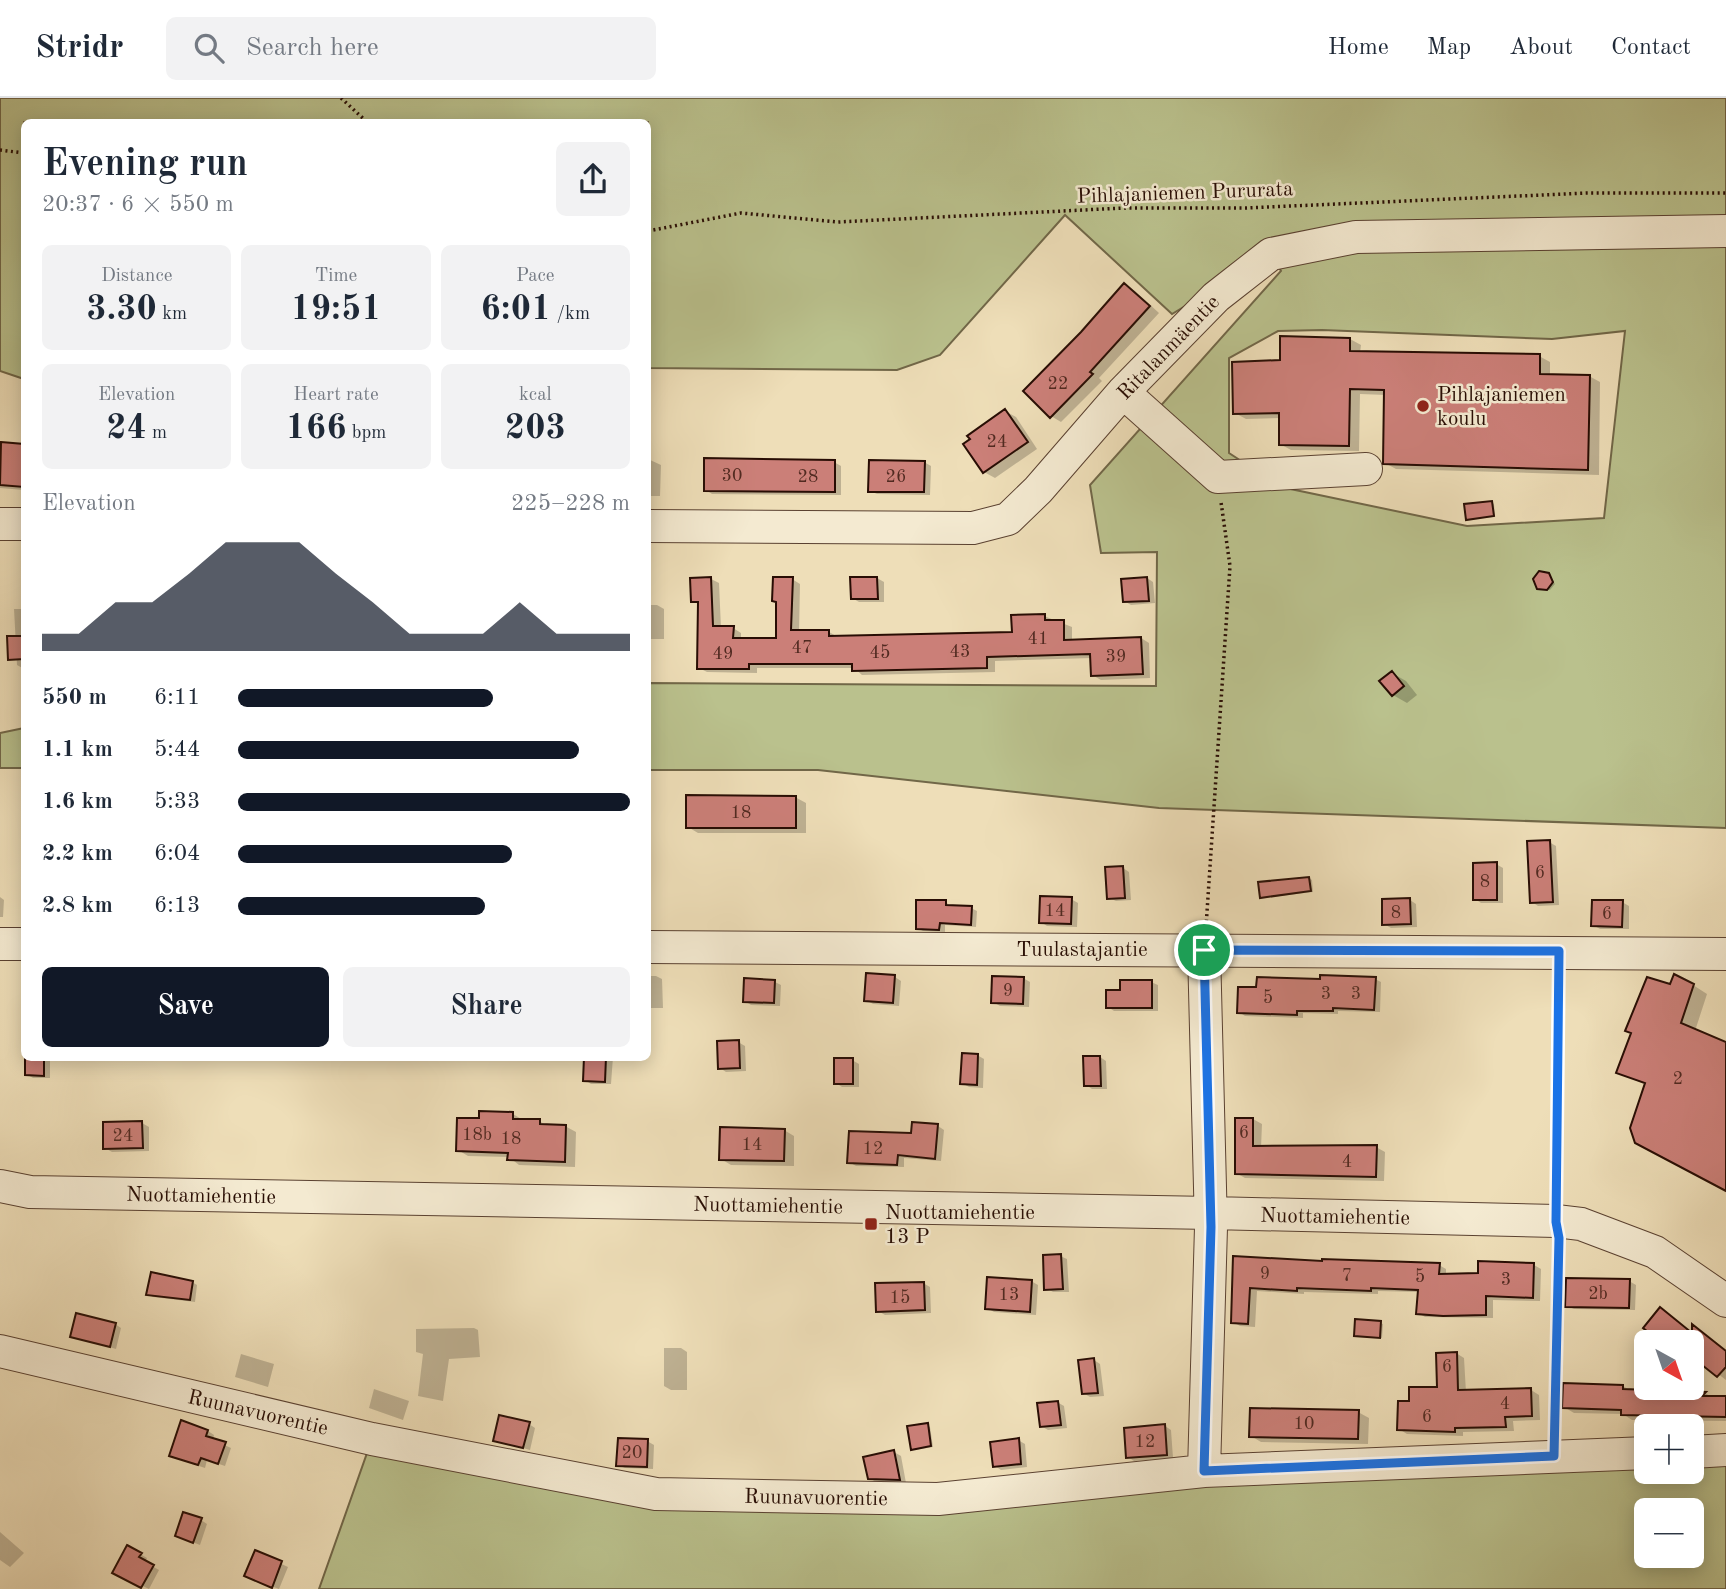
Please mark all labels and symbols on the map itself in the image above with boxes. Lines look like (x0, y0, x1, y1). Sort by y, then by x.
street label: Pihlajaniemen Pururata (1076, 179, 1294, 208)
street label: Ritalanmäentie (1114, 292, 1224, 404)
house number: 22 (1048, 375, 1068, 393)
place label: Pihlajaniemen koulu (1437, 385, 1566, 430)
marker: Pihlajaniemen koulu (1415, 398, 1431, 414)
house number: 24 (987, 433, 1007, 451)
house number: 30 (722, 467, 742, 485)
house number: 28 (798, 468, 818, 486)
house number: 26 (886, 468, 906, 486)
house number: 41 (1028, 630, 1048, 648)
house number: 47 (792, 639, 812, 657)
house number: 43 (950, 643, 970, 661)
house number: 45 (870, 644, 890, 662)
house number: 49 (713, 645, 733, 663)
house number: 39 (1106, 648, 1126, 666)
house number: 18 (731, 804, 751, 822)
house number: 6 (1535, 864, 1545, 882)
house number: 8 (1480, 873, 1490, 891)
house number: 14 (1045, 902, 1065, 920)
house number: 8 (1391, 904, 1401, 922)
house number: 6 (1602, 905, 1612, 923)
pin (1174, 920, 1234, 980)
street label: Tuulastajantie (1016, 940, 1148, 961)
house number: 9 (1003, 982, 1013, 1000)
house number: 3 (1321, 985, 1331, 1003)
house number: 3 (1351, 985, 1361, 1003)
house number: 5 (1263, 989, 1273, 1007)
house number: 2 (1673, 1070, 1683, 1088)
house number: 6 (1239, 1124, 1249, 1142)
house number: 18b (462, 1126, 492, 1144)
house number: 24 (113, 1127, 133, 1145)
house number: 18 (501, 1130, 521, 1148)
house number: 14 (742, 1136, 762, 1154)
house number: 12 (863, 1140, 883, 1158)
house number: 4 (1342, 1153, 1352, 1171)
street label: Nuottamiehentie (126, 1185, 276, 1208)
street label: Nuottamiehentie (693, 1195, 843, 1218)
place label: Nuottamiehentie 13 P (885, 1203, 1035, 1248)
street label: Nuottamiehentie (1260, 1206, 1410, 1229)
marker: Nuottamiehentie 13 P (863, 1216, 879, 1232)
house number: 9 (1260, 1265, 1270, 1283)
house number: 7 (1342, 1267, 1352, 1285)
house number: 5 (1415, 1268, 1425, 1286)
house number: 3 (1501, 1271, 1511, 1289)
house number: 2b (1588, 1285, 1608, 1303)
house number: 13 (999, 1286, 1019, 1304)
house number: 15 (890, 1289, 910, 1307)
north arrow (1634, 1330, 1704, 1400)
house number: 6 (1442, 1358, 1452, 1376)
street label: Ruunavuorentie (185, 1387, 330, 1440)
house number: 4 (1500, 1395, 1510, 1413)
house number: 6 (1422, 1408, 1432, 1426)
house number: 10 (1294, 1415, 1314, 1433)
house number: 12 (1135, 1433, 1155, 1451)
house number: 20 (622, 1444, 642, 1462)
street label: Ruunavuorentie (744, 1487, 888, 1510)

